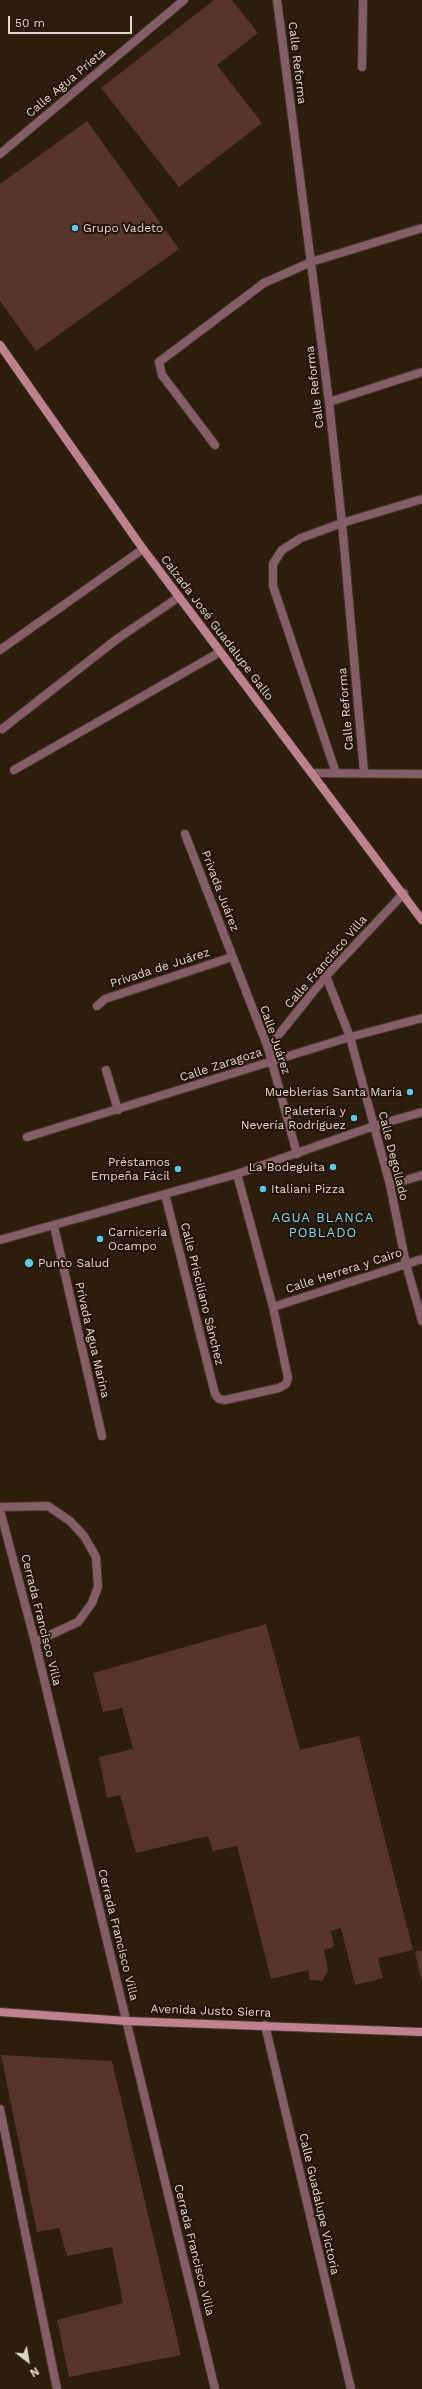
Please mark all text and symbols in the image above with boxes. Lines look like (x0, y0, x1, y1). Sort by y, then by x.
scale bar (10, 8, 134, 34)
text: 50 m (15, 16, 45, 30)
street label: Calle Reforma (285, 21, 309, 105)
street label: Calle Agua Prieta (23, 45, 109, 121)
place label: Grupo Vadeto (83, 221, 163, 235)
marker: Grupo Vadeto (70, 223, 80, 233)
street label: Calle Reforma (303, 345, 327, 429)
street label: Calzada José Guadalupe Gallo (158, 552, 276, 704)
street label: Calle Reforma (335, 667, 357, 751)
street label: Privada Juárez (198, 848, 242, 934)
street label: Calle Francisco Villa (282, 913, 370, 1011)
street label: Privada de Juárez (108, 945, 212, 991)
street label: Calle Juárez (256, 1003, 294, 1077)
street label: Calle Zaragoza (178, 1045, 264, 1085)
place label: Mueblerías Santa María (265, 1085, 402, 1099)
marker: Mueblerías Santa María (405, 1087, 415, 1097)
place label: Paletería y Nevería Rodríguez (241, 1104, 346, 1132)
street label: Calle Degollado (375, 1110, 411, 1202)
marker: Paletería y Nevería Rodríguez (349, 1113, 359, 1123)
place label: Préstamos Empeña Fácil (91, 1155, 170, 1183)
place label: La Bodeguita (249, 1160, 325, 1174)
marker: La Bodeguita (328, 1162, 338, 1172)
marker: Préstamos Empeña Fácil (173, 1164, 183, 1174)
place label: Italiani Pizza (271, 1182, 345, 1196)
marker: Italiani Pizza (258, 1184, 268, 1194)
district label: AGUA BLANCA POBLADO (272, 1210, 374, 1241)
street label: Calle Prisciliano Sánchez (177, 1221, 227, 1367)
place label: Carnicería Ocampo (108, 1225, 167, 1253)
marker: Carnicería Ocampo (95, 1234, 105, 1244)
street label: Calle Herrera y Cairo (284, 1245, 404, 1297)
place label: Punto Salud (38, 1256, 109, 1270)
marker: Punto Salud (23, 1257, 35, 1269)
street label: Privada Agua Marina (72, 1281, 112, 1399)
street label: Cerrada Francisco Villa (18, 1553, 64, 1687)
street label: Cerrada Francisco Villa (95, 1868, 141, 2002)
street label: Avenida Justo Sierra (150, 2002, 272, 2020)
street label: Calle Guadalupe Victoria (296, 2132, 342, 2276)
street label: Cerrada Francisco Villa (171, 2183, 217, 2317)
north arrow (8, 2341, 48, 2381)
text: N (28, 2364, 41, 2379)

